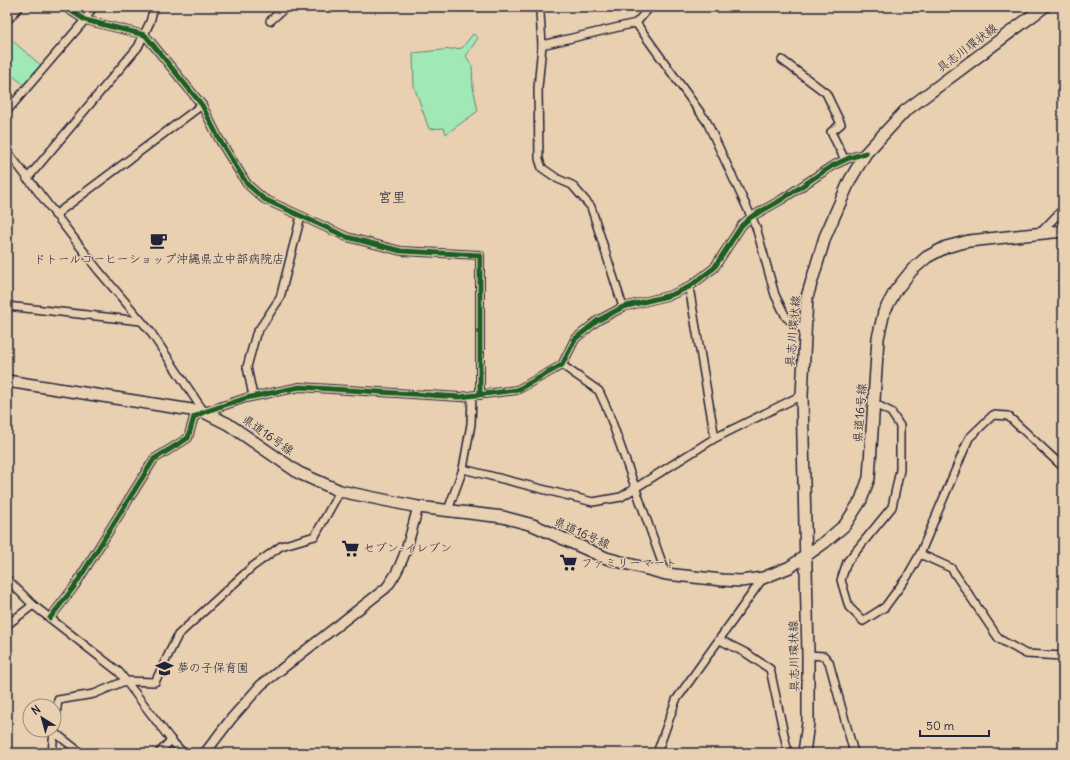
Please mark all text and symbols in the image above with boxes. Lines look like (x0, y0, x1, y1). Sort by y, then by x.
street label: 具志川環状線 (933, 20, 1000, 75)
district label: 宮里 (378, 188, 406, 206)
cafe icon: ドトールコーヒーショップ沖縄県立中部病院店 (149, 230, 169, 250)
place label: ドトールコーヒーショップ沖縄県立中部病院店 (34, 251, 284, 266)
street label: 具志川環状線 (782, 294, 803, 367)
street label: 県道16号線 (850, 383, 869, 443)
street label: 県道16号線 (240, 411, 297, 458)
street label: 県道16号線 (552, 514, 613, 552)
supermarket icon: セブン-イレブン (340, 538, 360, 558)
place label: セブン-イレブン (363, 540, 452, 555)
supermarket icon: ファミリーマート (558, 553, 578, 573)
place label: ファミリーマート (581, 555, 677, 570)
street label: 具志川環状線 (785, 620, 802, 692)
school or university icon: 夢の子保育園 (154, 658, 174, 678)
place label: 夢の子保育園 (177, 660, 249, 675)
north arrow (22, 698, 62, 738)
text: N (29, 702, 43, 718)
scale bar (920, 712, 989, 738)
text: 50 m (926, 718, 955, 733)

